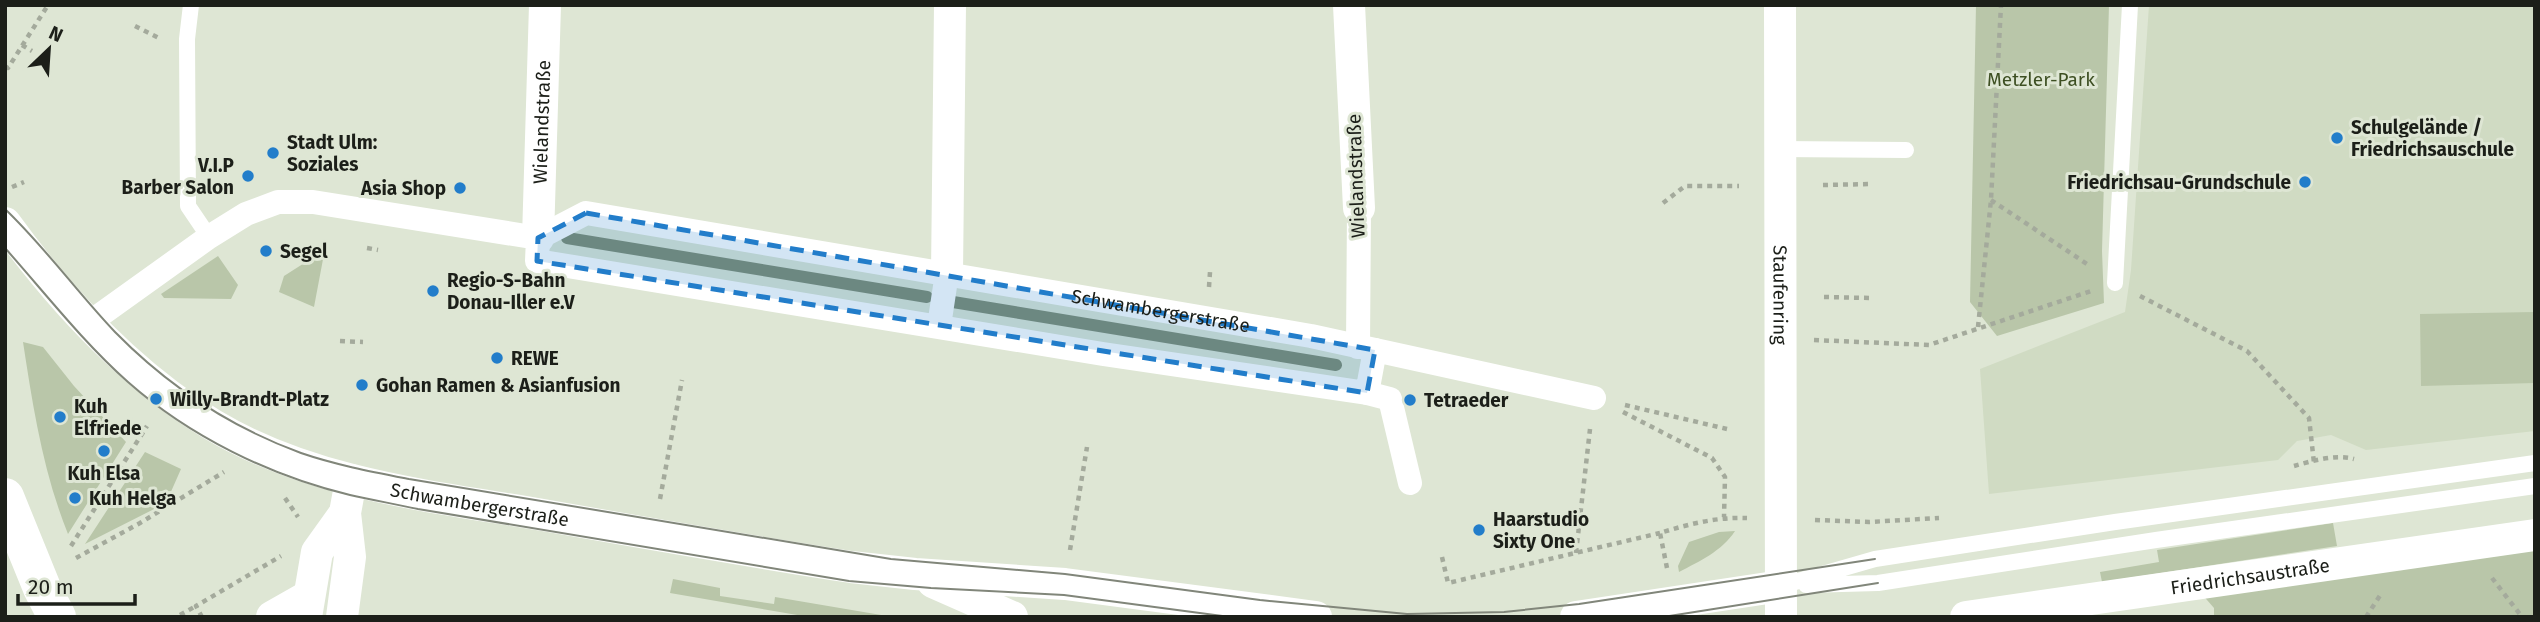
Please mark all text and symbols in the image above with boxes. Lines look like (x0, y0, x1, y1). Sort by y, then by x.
north arrow (14, 14, 84, 84)
text: N (45, 21, 67, 47)
street label: Wielandstraße (528, 60, 555, 184)
park label: Metzler-Park (1987, 68, 2095, 91)
street label: Wielandstraße (1342, 114, 1370, 238)
place label: Schulgelände / Friedrichsauschule (2351, 116, 2514, 161)
marker: Schulgelände / Friedrichsauschule (2329, 130, 2345, 146)
place label: Stadt Ulm: Soziales (287, 131, 377, 176)
marker: Stadt Ulm: Soziales (265, 145, 281, 161)
place label: V.I.P Barber Salon (122, 154, 234, 199)
marker: V.I.P Barber Salon (240, 168, 256, 184)
place label: Friedrichsau-Grundschule (2067, 171, 2291, 194)
marker: Friedrichsau-Grundschule (2297, 174, 2313, 190)
place label: Asia Shop (360, 177, 446, 200)
marker: Asia Shop (452, 180, 468, 196)
place label: Segel (280, 240, 328, 263)
marker: Segel (258, 243, 274, 259)
street label: Staufenring (1769, 245, 1792, 345)
place label: Regio-S-Bahn Donau-Iller e.V (447, 269, 576, 314)
marker: Regio-S-Bahn Donau-Iller e.V (425, 283, 441, 299)
street label: Schwambergerstraße (1070, 284, 1252, 337)
place label: REWE (511, 347, 559, 370)
marker: REWE (489, 350, 505, 366)
place label: Gohan Ramen & Asianfusion (376, 374, 620, 397)
marker: Gohan Ramen & Asianfusion (354, 377, 370, 393)
place label: Willy-Brandt-Platz (170, 388, 329, 411)
place label: Tetraeder (1424, 389, 1509, 412)
marker: Willy-Brandt-Platz (148, 391, 164, 407)
marker: Tetraeder (1402, 392, 1418, 408)
place label: Kuh Elfriede (74, 395, 142, 440)
marker: Kuh Elfriede (52, 409, 68, 425)
marker: Kuh Elsa (96, 443, 112, 459)
place label: Kuh Elsa (68, 462, 140, 485)
street label: Schwambergerstraße (388, 478, 571, 531)
place label: Kuh Helga (89, 487, 176, 510)
marker: Kuh Helga (67, 490, 83, 506)
place label: Haarstudio Sixty One (1493, 508, 1589, 553)
marker: Haarstudio Sixty One (1471, 522, 1487, 538)
street label: Friedrichsaustraße (2169, 553, 2331, 599)
scale bar (18, 562, 135, 606)
text: 20 m (28, 574, 74, 600)

